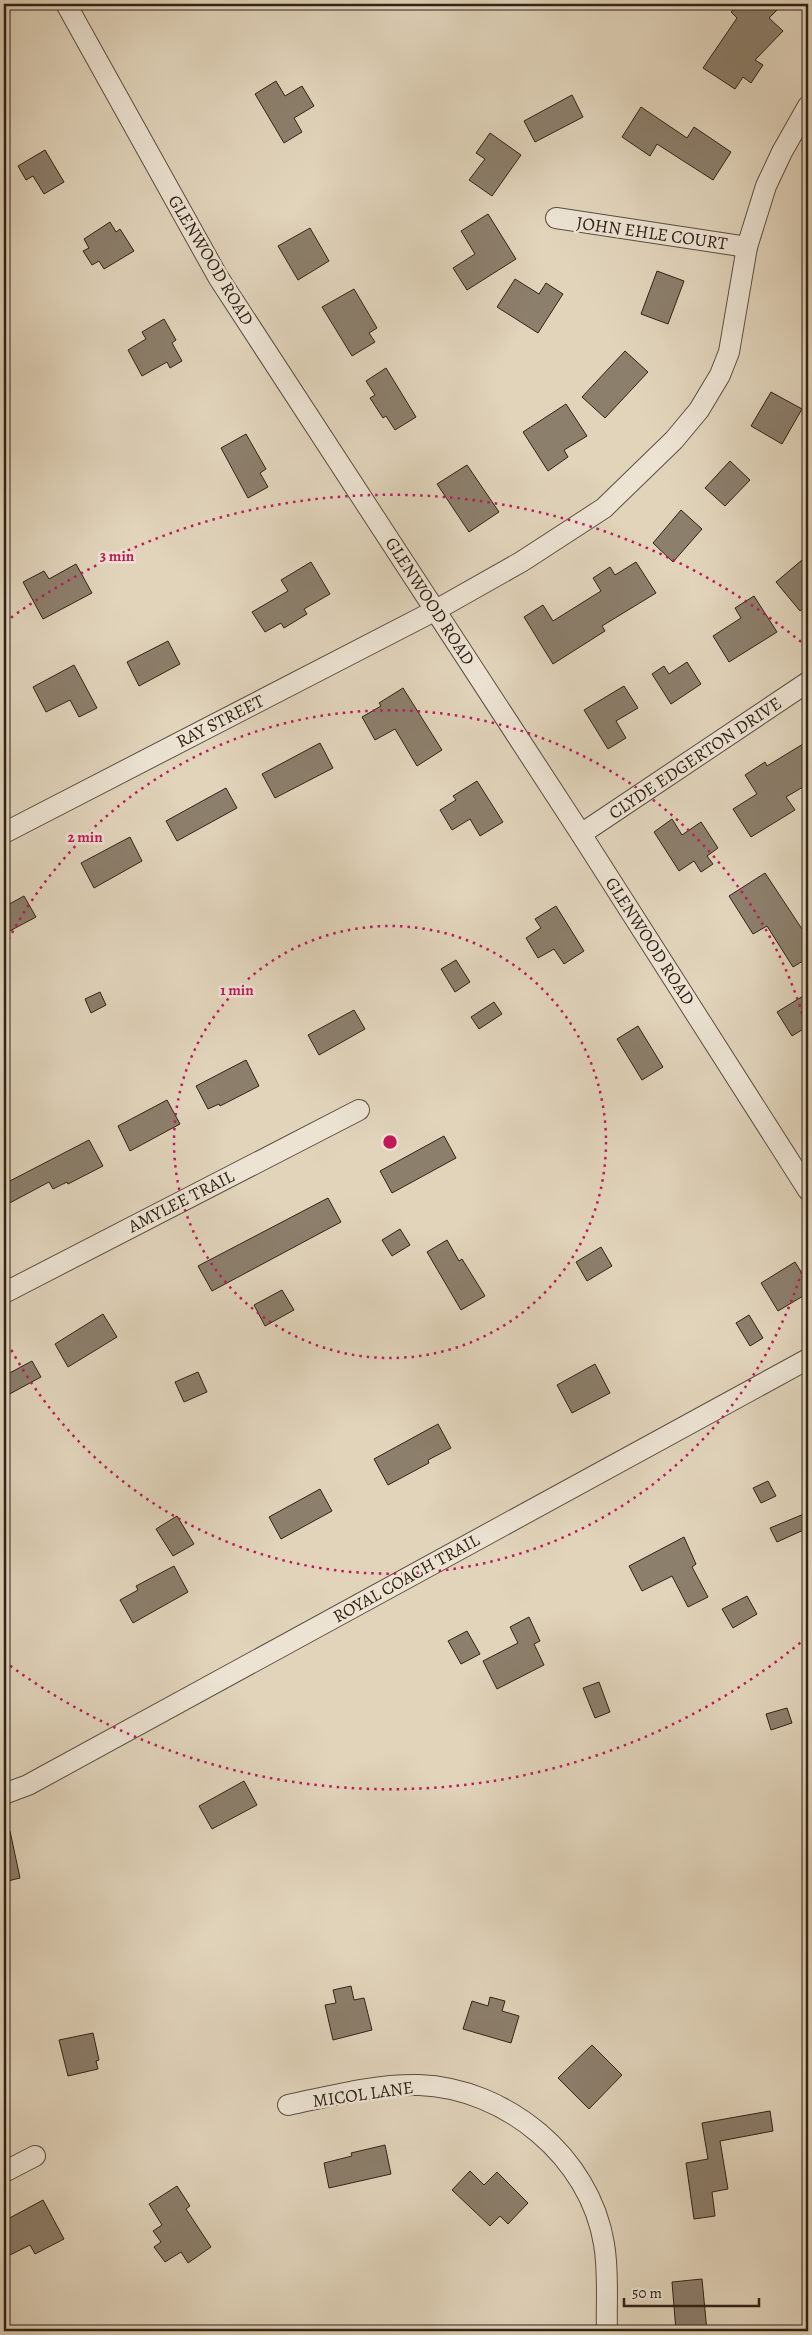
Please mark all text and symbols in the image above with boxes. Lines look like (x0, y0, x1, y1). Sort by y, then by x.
street label: GLENWOOD ROAD (163, 190, 259, 330)
street label: JOHN EHLE COURT (575, 211, 729, 255)
street label: GLENWOOD ROAD (380, 532, 480, 670)
text: 3 min (100, 546, 135, 566)
street label: RAY STREET (172, 689, 268, 753)
street label: CLYDE EDGERTON DRIVE (604, 691, 786, 825)
text: 2 min (67, 827, 103, 847)
street label: GLENWOOD ROAD (600, 872, 700, 1010)
text: 1 min (220, 980, 254, 1000)
centre of rings (381, 1133, 399, 1151)
street label: AMYLEE TRAIL (123, 1164, 239, 1238)
street label: ROYAL COACH TRAIL (328, 1527, 484, 1628)
street label: MICOL LANE (311, 2075, 415, 2113)
scale bar (624, 2275, 760, 2307)
text: 50 m (632, 2283, 662, 2303)

